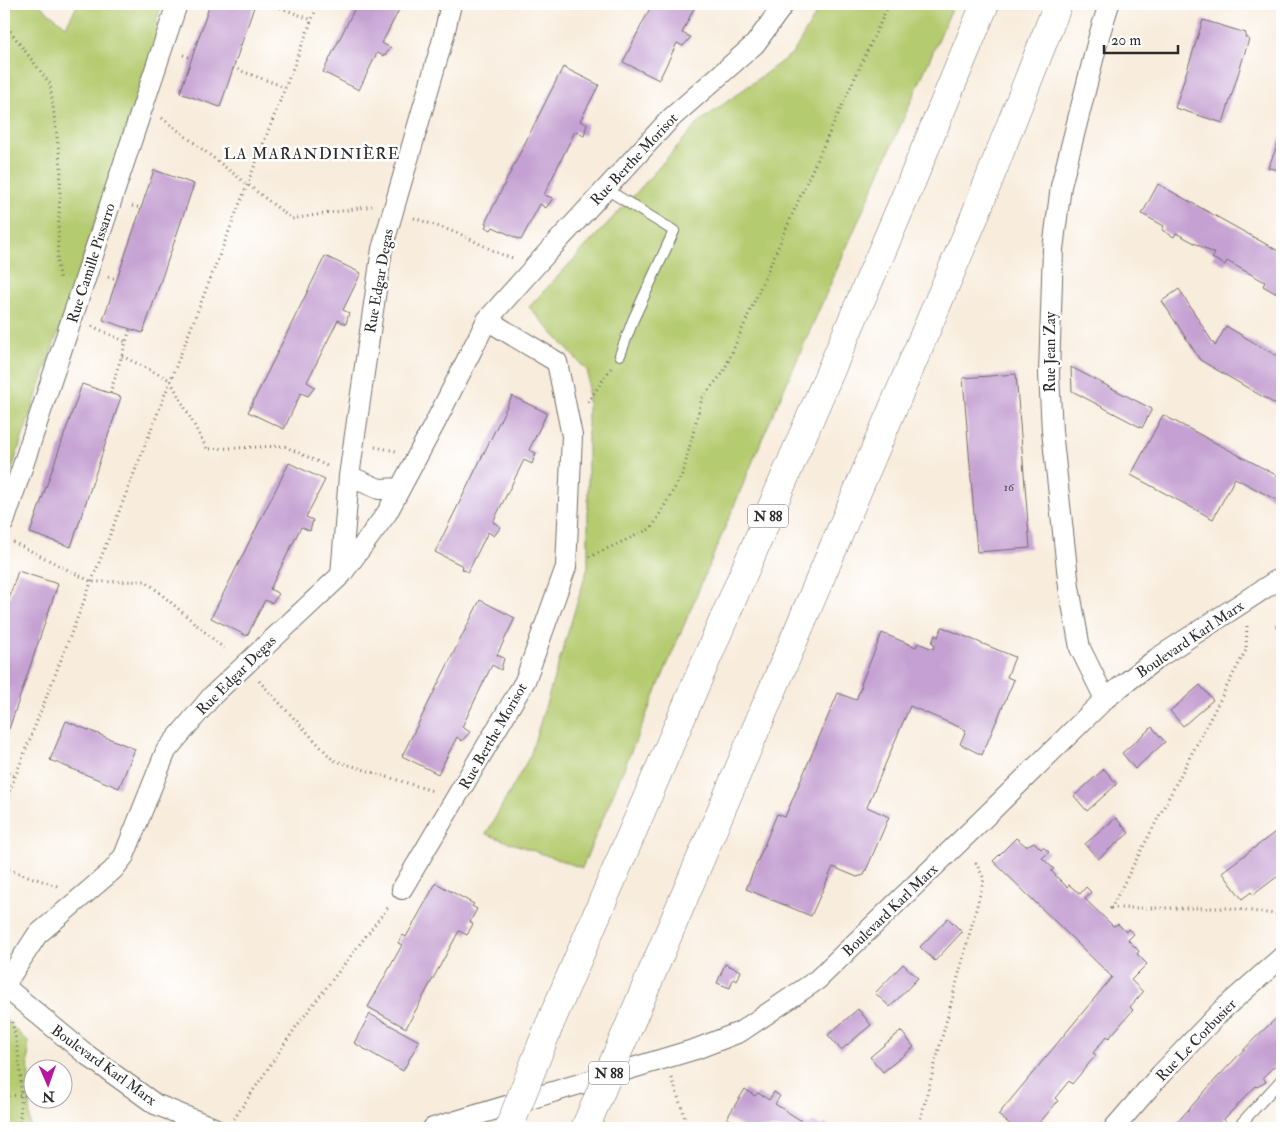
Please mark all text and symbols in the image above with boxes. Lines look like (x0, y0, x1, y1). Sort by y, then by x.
scale bar (1104, 22, 1177, 54)
text: 20 m (1111, 31, 1141, 50)
street label: Rue Berthe Morisot (587, 109, 682, 210)
district label: LA MARANDINIÈRE (224, 144, 400, 164)
street label: Rue Camille Pissarro (63, 201, 120, 326)
street label: Rue Edgar Degas (361, 228, 398, 335)
street label: Rue Jean Zay (1041, 311, 1061, 392)
house number: 16 (1004, 480, 1015, 495)
road number: N 88 (748, 504, 788, 528)
street label: Boulevard Karl Marx (1133, 596, 1248, 682)
street label: Rue Edgar Degas (192, 631, 280, 719)
street label: Rue Berthe Morisot (455, 679, 532, 793)
street label: Boulevard Karl Marx (839, 860, 942, 961)
street label: Rue Le Corbusier (1152, 995, 1241, 1086)
street label: Boulevard Karl Marx (47, 1021, 160, 1110)
north arrow (22, 1060, 72, 1110)
road number: N 88 (589, 1062, 629, 1084)
text: N (41, 1088, 56, 1105)

